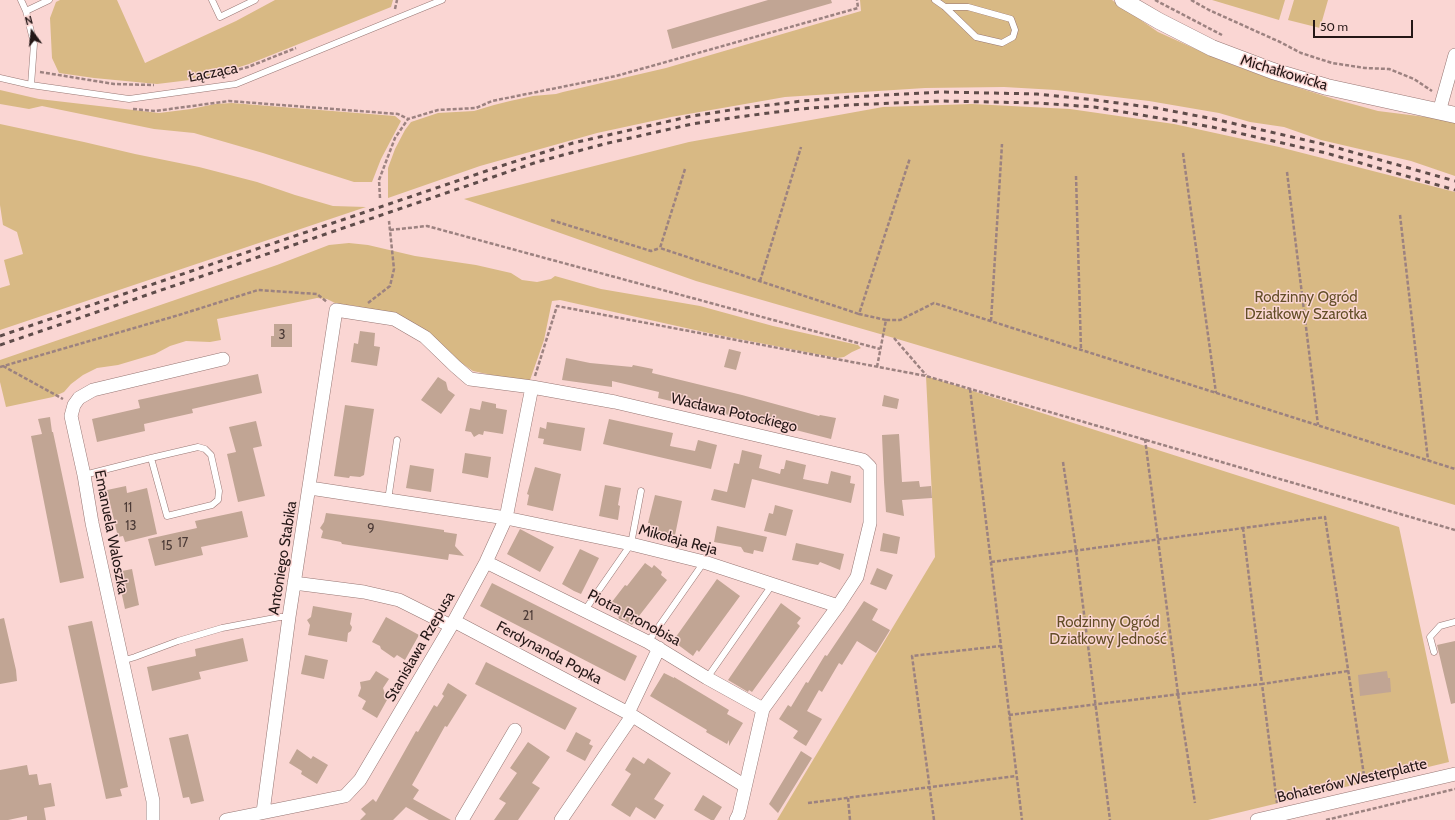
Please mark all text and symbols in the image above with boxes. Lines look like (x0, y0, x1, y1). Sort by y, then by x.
north arrow (12, 12, 52, 52)
scale bar (1315, 12, 1415, 38)
text: N (23, 13, 34, 28)
text: 50 m (1320, 19, 1348, 34)
street label: Michałkowicka (1238, 51, 1330, 95)
street label: Łącząca (187, 59, 239, 87)
park label: Rodzinny Ogród Działkowy Szarotka (1245, 289, 1367, 324)
house number: 3 (278, 327, 286, 343)
street label: Wacława Potockiego (669, 390, 799, 436)
street label: Emanuela Waloszka (90, 468, 132, 596)
house number: 11 (124, 500, 132, 516)
street label: Antoniego Stabika (265, 500, 301, 616)
house number: 13 (125, 518, 137, 534)
house number: 9 (367, 521, 375, 537)
street label: Mikołaja Reja (636, 521, 720, 559)
house number: 17 (178, 535, 188, 551)
house number: 15 (161, 538, 173, 554)
street label: Piotra Pronobisa (584, 586, 684, 650)
street label: Stanisława Rzepusa (381, 589, 459, 705)
house number: 21 (522, 608, 534, 624)
park label: Rodzinny Ogród Działkowy Jedność (1049, 614, 1167, 649)
street label: Ferdynanda Popka (493, 618, 605, 688)
street label: Bohaterów Westerplatte (1275, 755, 1429, 807)

